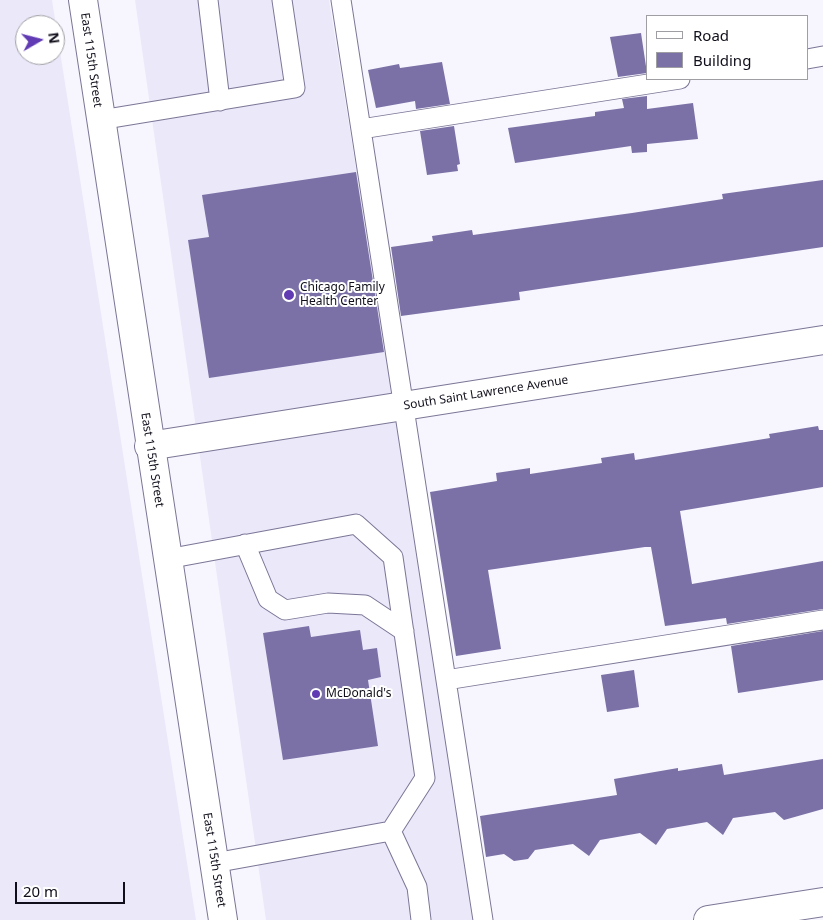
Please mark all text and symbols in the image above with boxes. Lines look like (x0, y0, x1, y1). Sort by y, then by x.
street label: East 115th Street (77, 12, 105, 108)
north arrow (15, 15, 65, 65)
legend (646, 15, 808, 80)
text: Road (693, 25, 729, 45)
text: N (44, 31, 65, 45)
text: Building (693, 50, 751, 70)
place label: Chicago Family Health Center (300, 281, 385, 309)
marker: Chicago Family Health Center (282, 288, 296, 302)
street label: South Saint Lawrence Avenue (403, 373, 569, 413)
street label: East 115th Street (137, 412, 167, 508)
place label: McDonald's (326, 687, 391, 701)
marker: McDonald's (310, 688, 322, 700)
street label: East 115th Street (199, 812, 229, 908)
scale bar (18, 872, 128, 904)
text: 20 m (23, 881, 58, 901)

